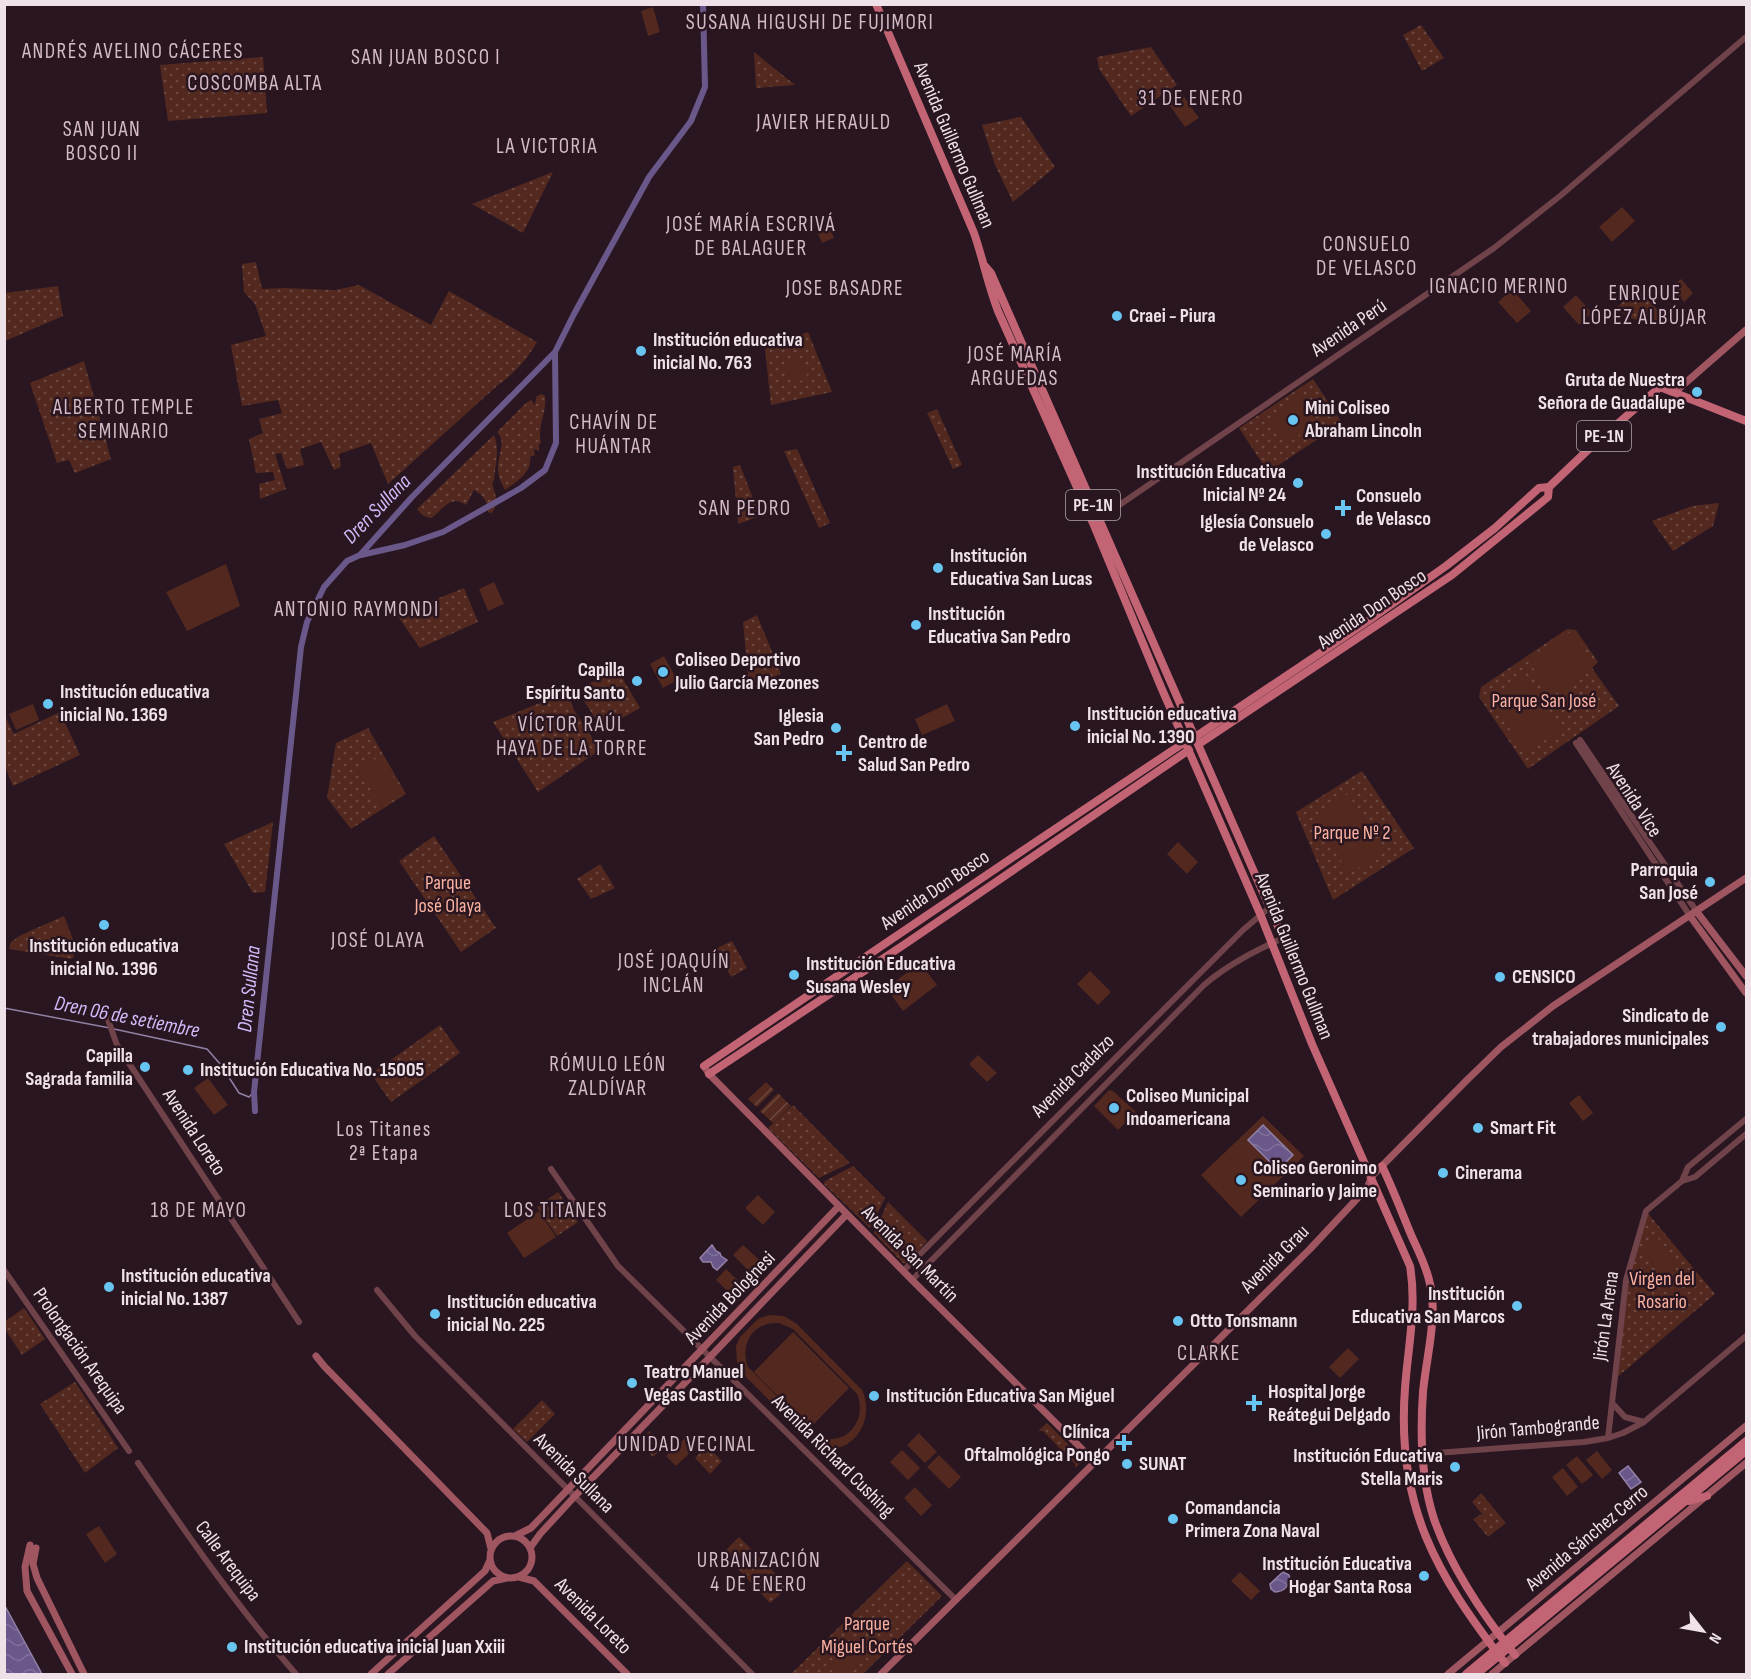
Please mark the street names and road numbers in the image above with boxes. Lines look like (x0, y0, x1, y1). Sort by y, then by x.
street label: Avenida Guillermo Gullman (908, 57, 1000, 232)
street label: Avenida Perú (1306, 294, 1391, 363)
road number: PE-1N (1577, 421, 1631, 451)
road number: PE-1N (1066, 490, 1120, 520)
street label: Avenida Don Bosco (1312, 564, 1431, 655)
street label: Avenida Vice (1600, 757, 1667, 842)
street label: Avenida Don Bosco (875, 845, 994, 936)
street label: Avenida Guillermo Gullman (1249, 868, 1338, 1043)
street label: Avenida Cadalzo (1026, 1030, 1119, 1123)
street label: Avenida Loreto (157, 1083, 231, 1180)
street label: Avenida San Martín (856, 1200, 964, 1308)
street label: Avenida Grau (1235, 1220, 1314, 1299)
street label: Avenida Bolognesi (679, 1246, 780, 1350)
street label: Jirón La Arena (1588, 1270, 1624, 1363)
street label: Prolongación Arequipa (28, 1283, 132, 1419)
street label: Avenida Richard Cushing (766, 1389, 899, 1522)
street label: Jirón Tambogrande (1475, 1411, 1600, 1445)
street label: Avenida Sullana (528, 1427, 619, 1518)
street label: Avenida Sánchez Cerro (1520, 1480, 1653, 1597)
street label: Calle Arequipa (190, 1516, 266, 1606)
street label: Avenida Loreto (549, 1572, 636, 1659)

